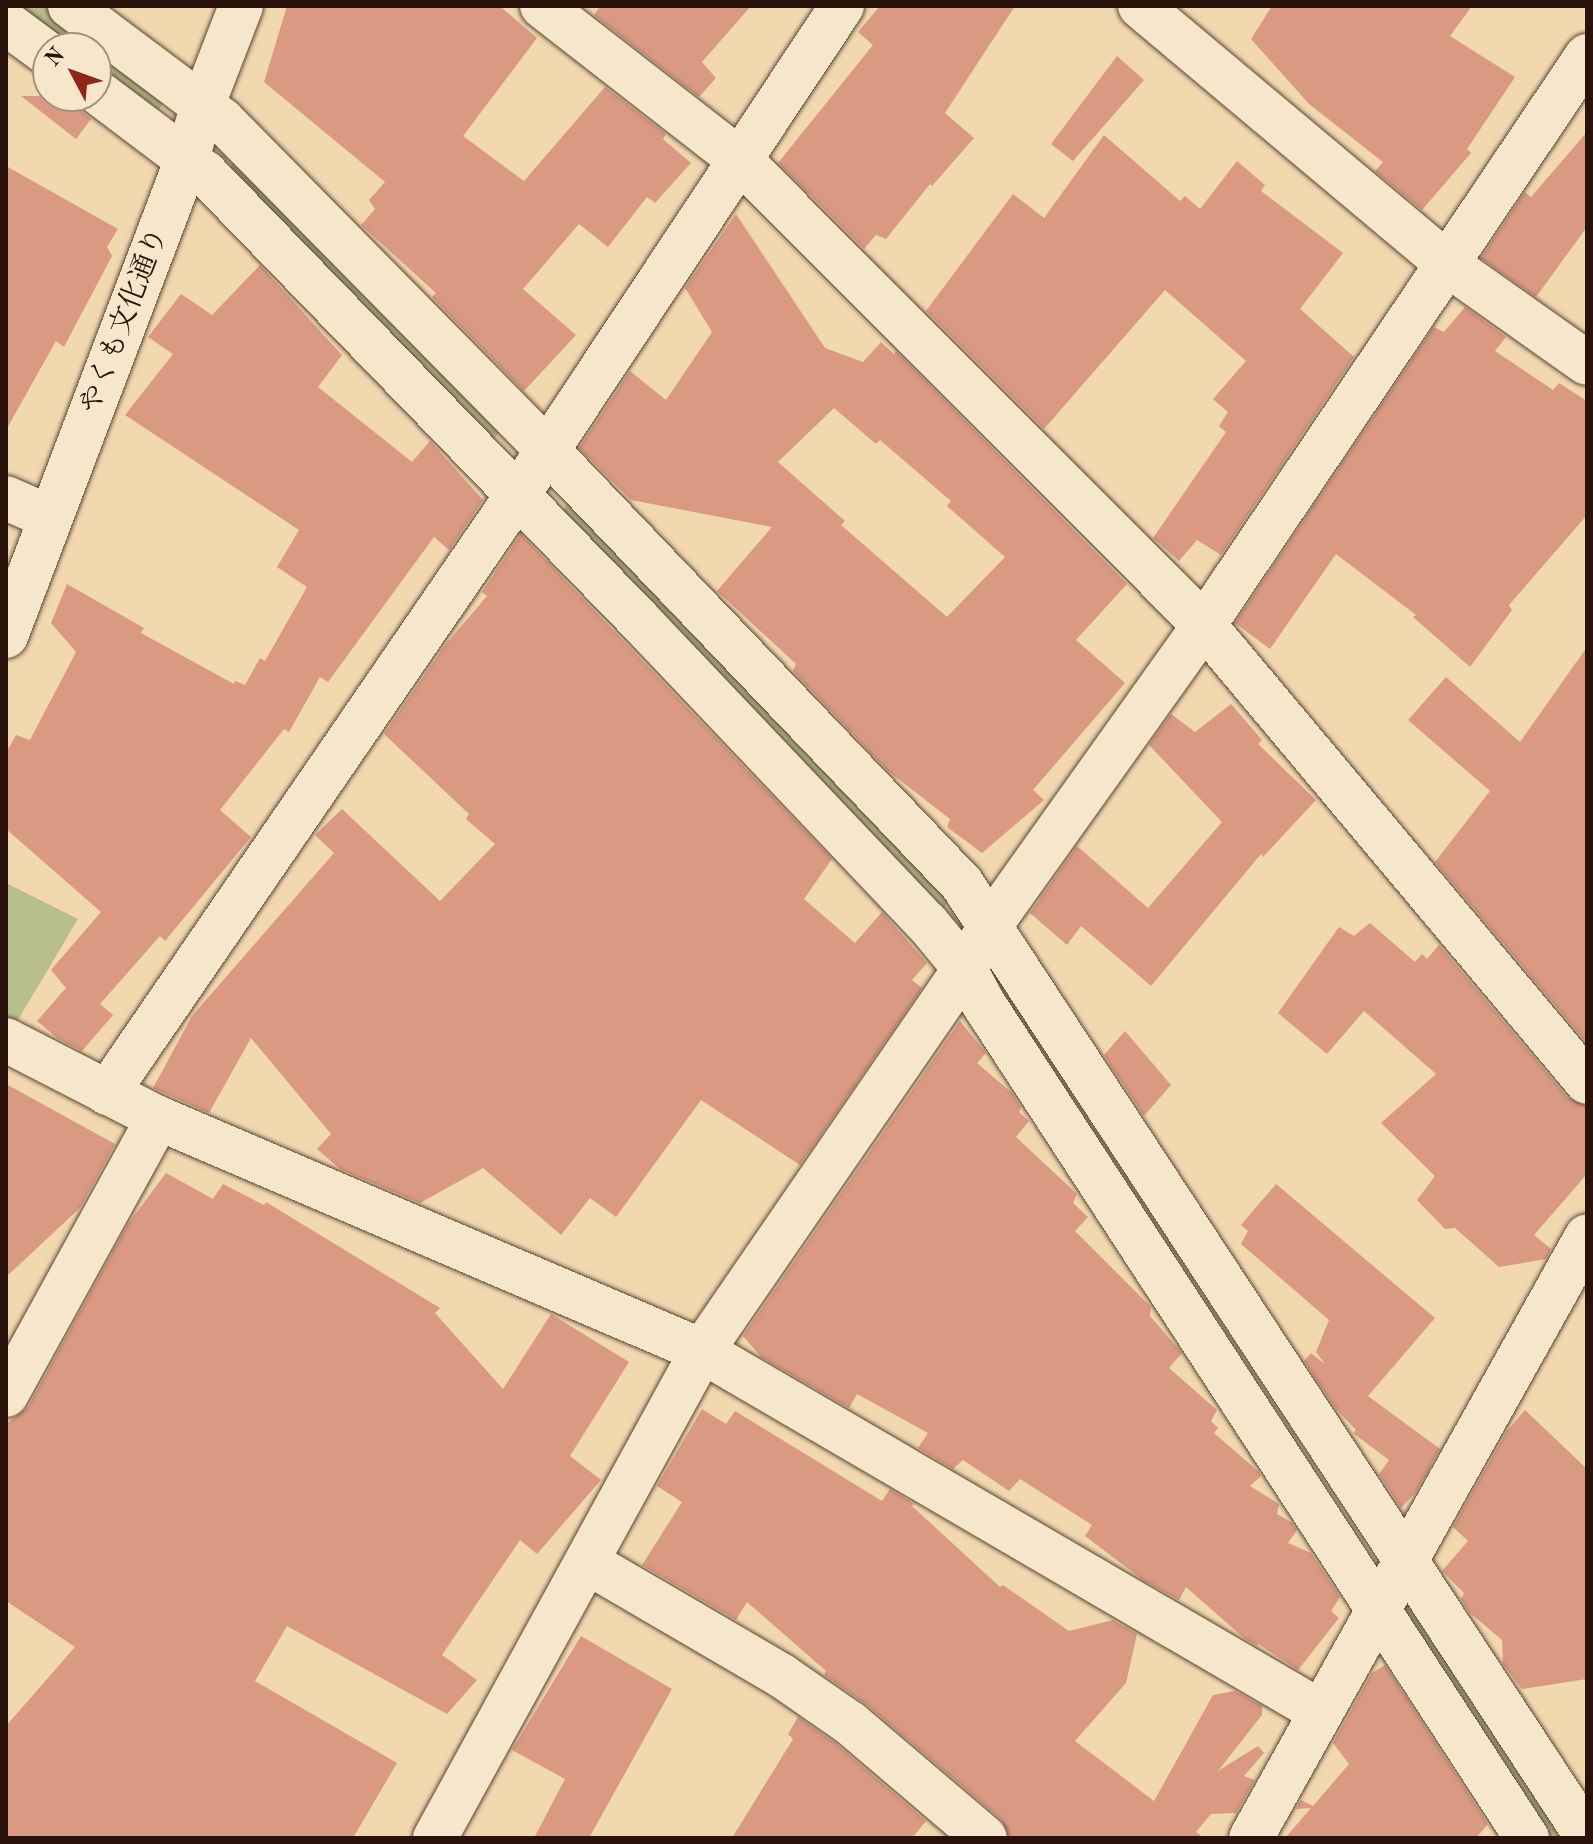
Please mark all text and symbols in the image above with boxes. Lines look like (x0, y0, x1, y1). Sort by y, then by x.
north arrow (32, 32, 112, 112)
text: N (42, 44, 69, 71)
street label: やくも文化通り (74, 223, 176, 419)

